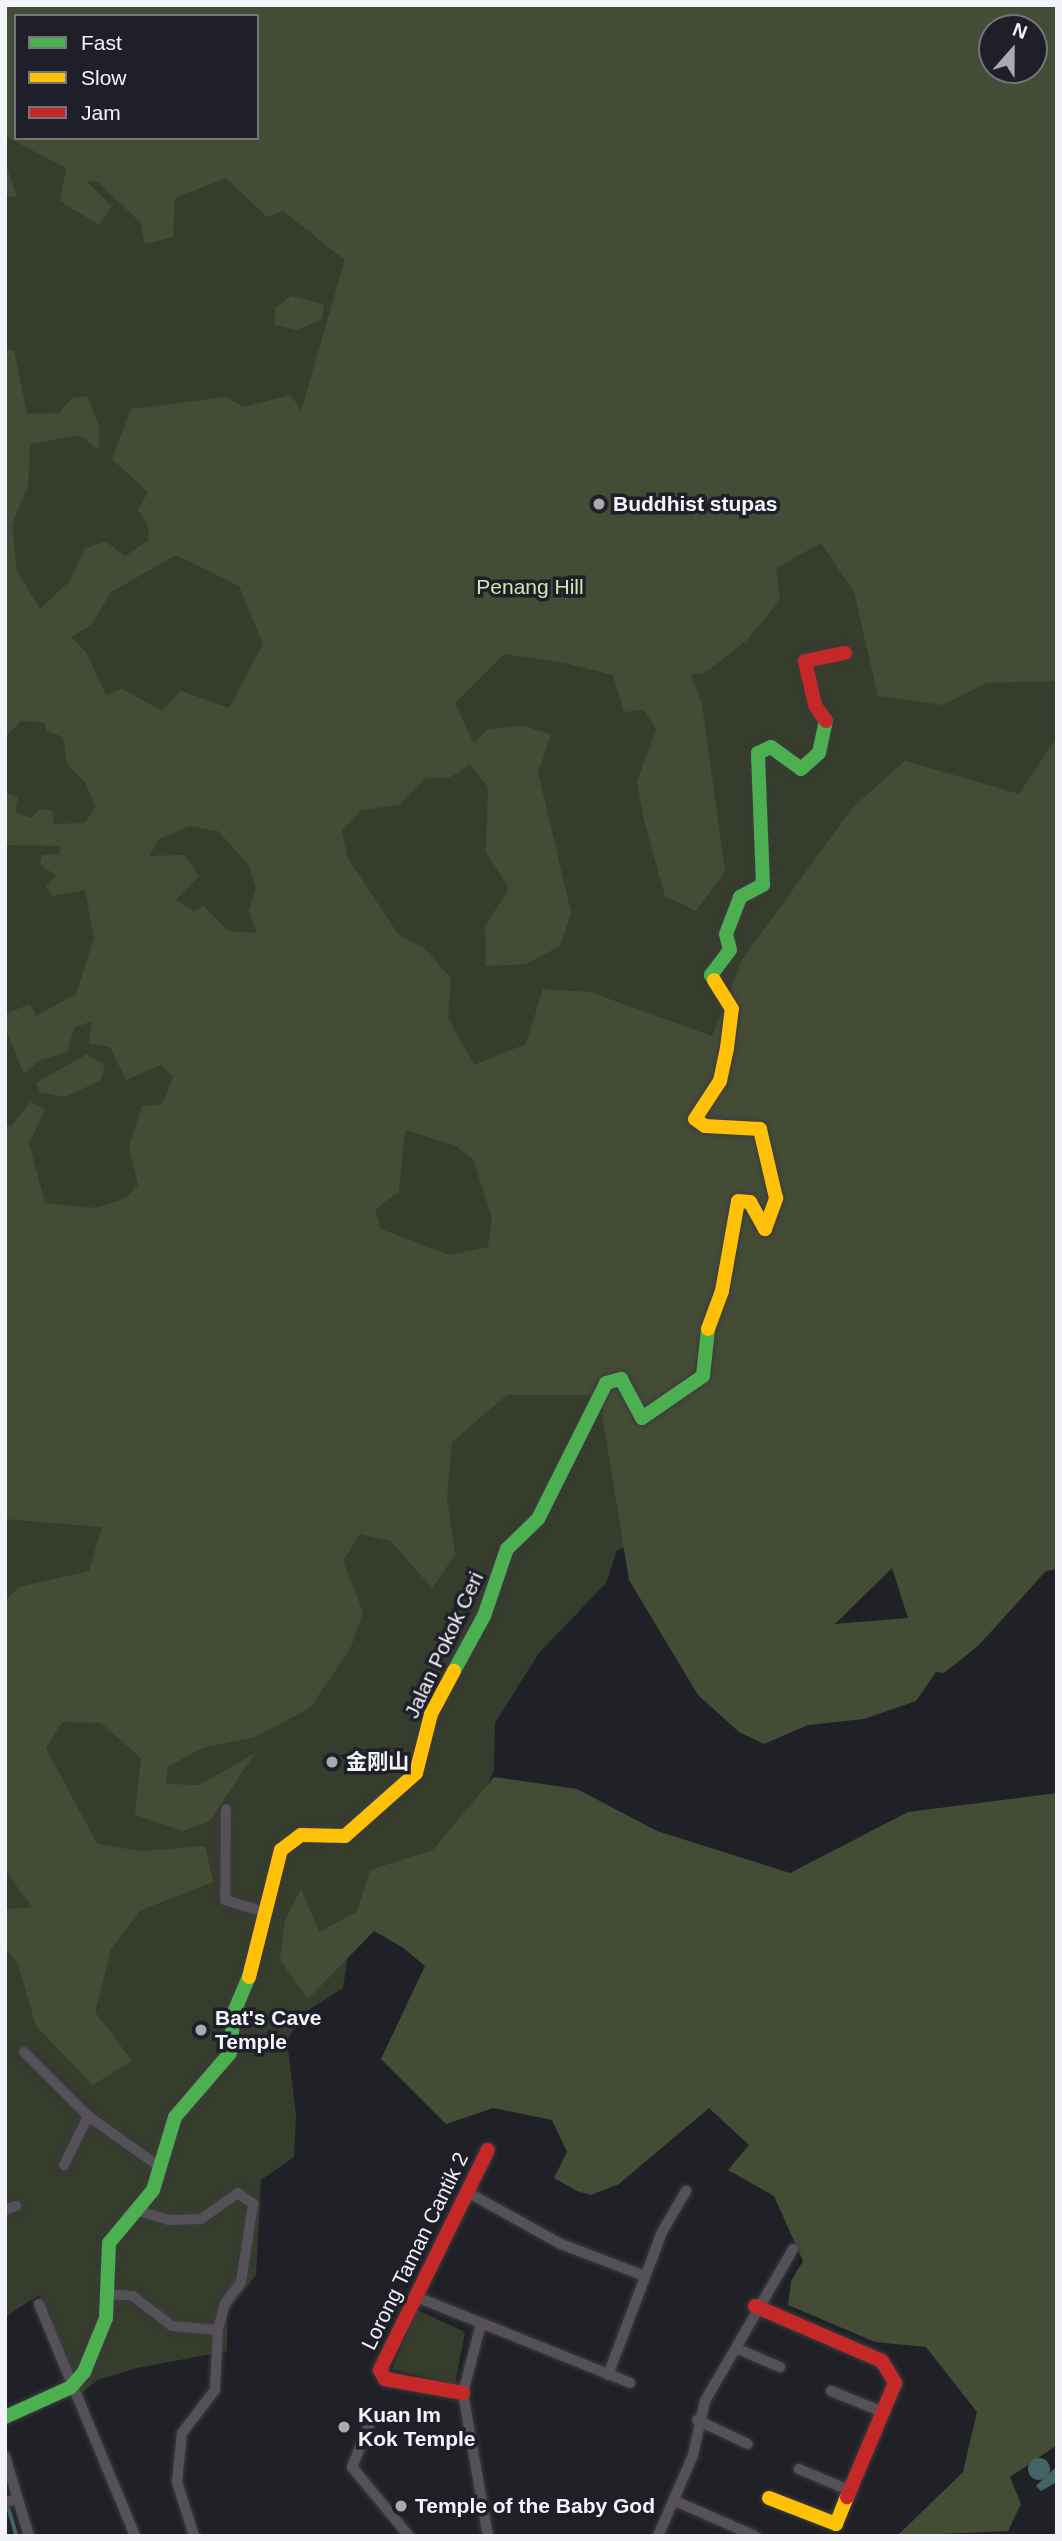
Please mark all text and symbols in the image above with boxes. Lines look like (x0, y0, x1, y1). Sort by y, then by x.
legend (14, 14, 259, 140)
north arrow (978, 14, 1048, 84)
text: N (1010, 19, 1030, 43)
text: Fast (81, 31, 122, 54)
text: Slow (81, 66, 127, 89)
text: Jam (81, 101, 121, 124)
place label: Buddhist stupas (613, 491, 778, 517)
marker: Buddhist stupas (591, 496, 607, 512)
park label: Penang Hill (476, 574, 584, 600)
street label: Jalan Pokok Ceri (399, 1568, 489, 1722)
place label: 金刚山 (346, 1749, 409, 1775)
marker: 金刚山 (324, 1754, 340, 1770)
place label: Bat's Cave Temple (215, 2005, 322, 2055)
marker: Bat's Cave Temple (193, 2022, 209, 2038)
street label: Lorong Taman Cantik 2 (356, 2148, 474, 2354)
place label: Kuan Im Kok Temple (358, 2402, 475, 2452)
marker: Kuan Im Kok Temple (336, 2419, 352, 2435)
place label: Temple of the Baby God (415, 2493, 655, 2519)
marker: Temple of the Baby God (393, 2498, 409, 2514)

